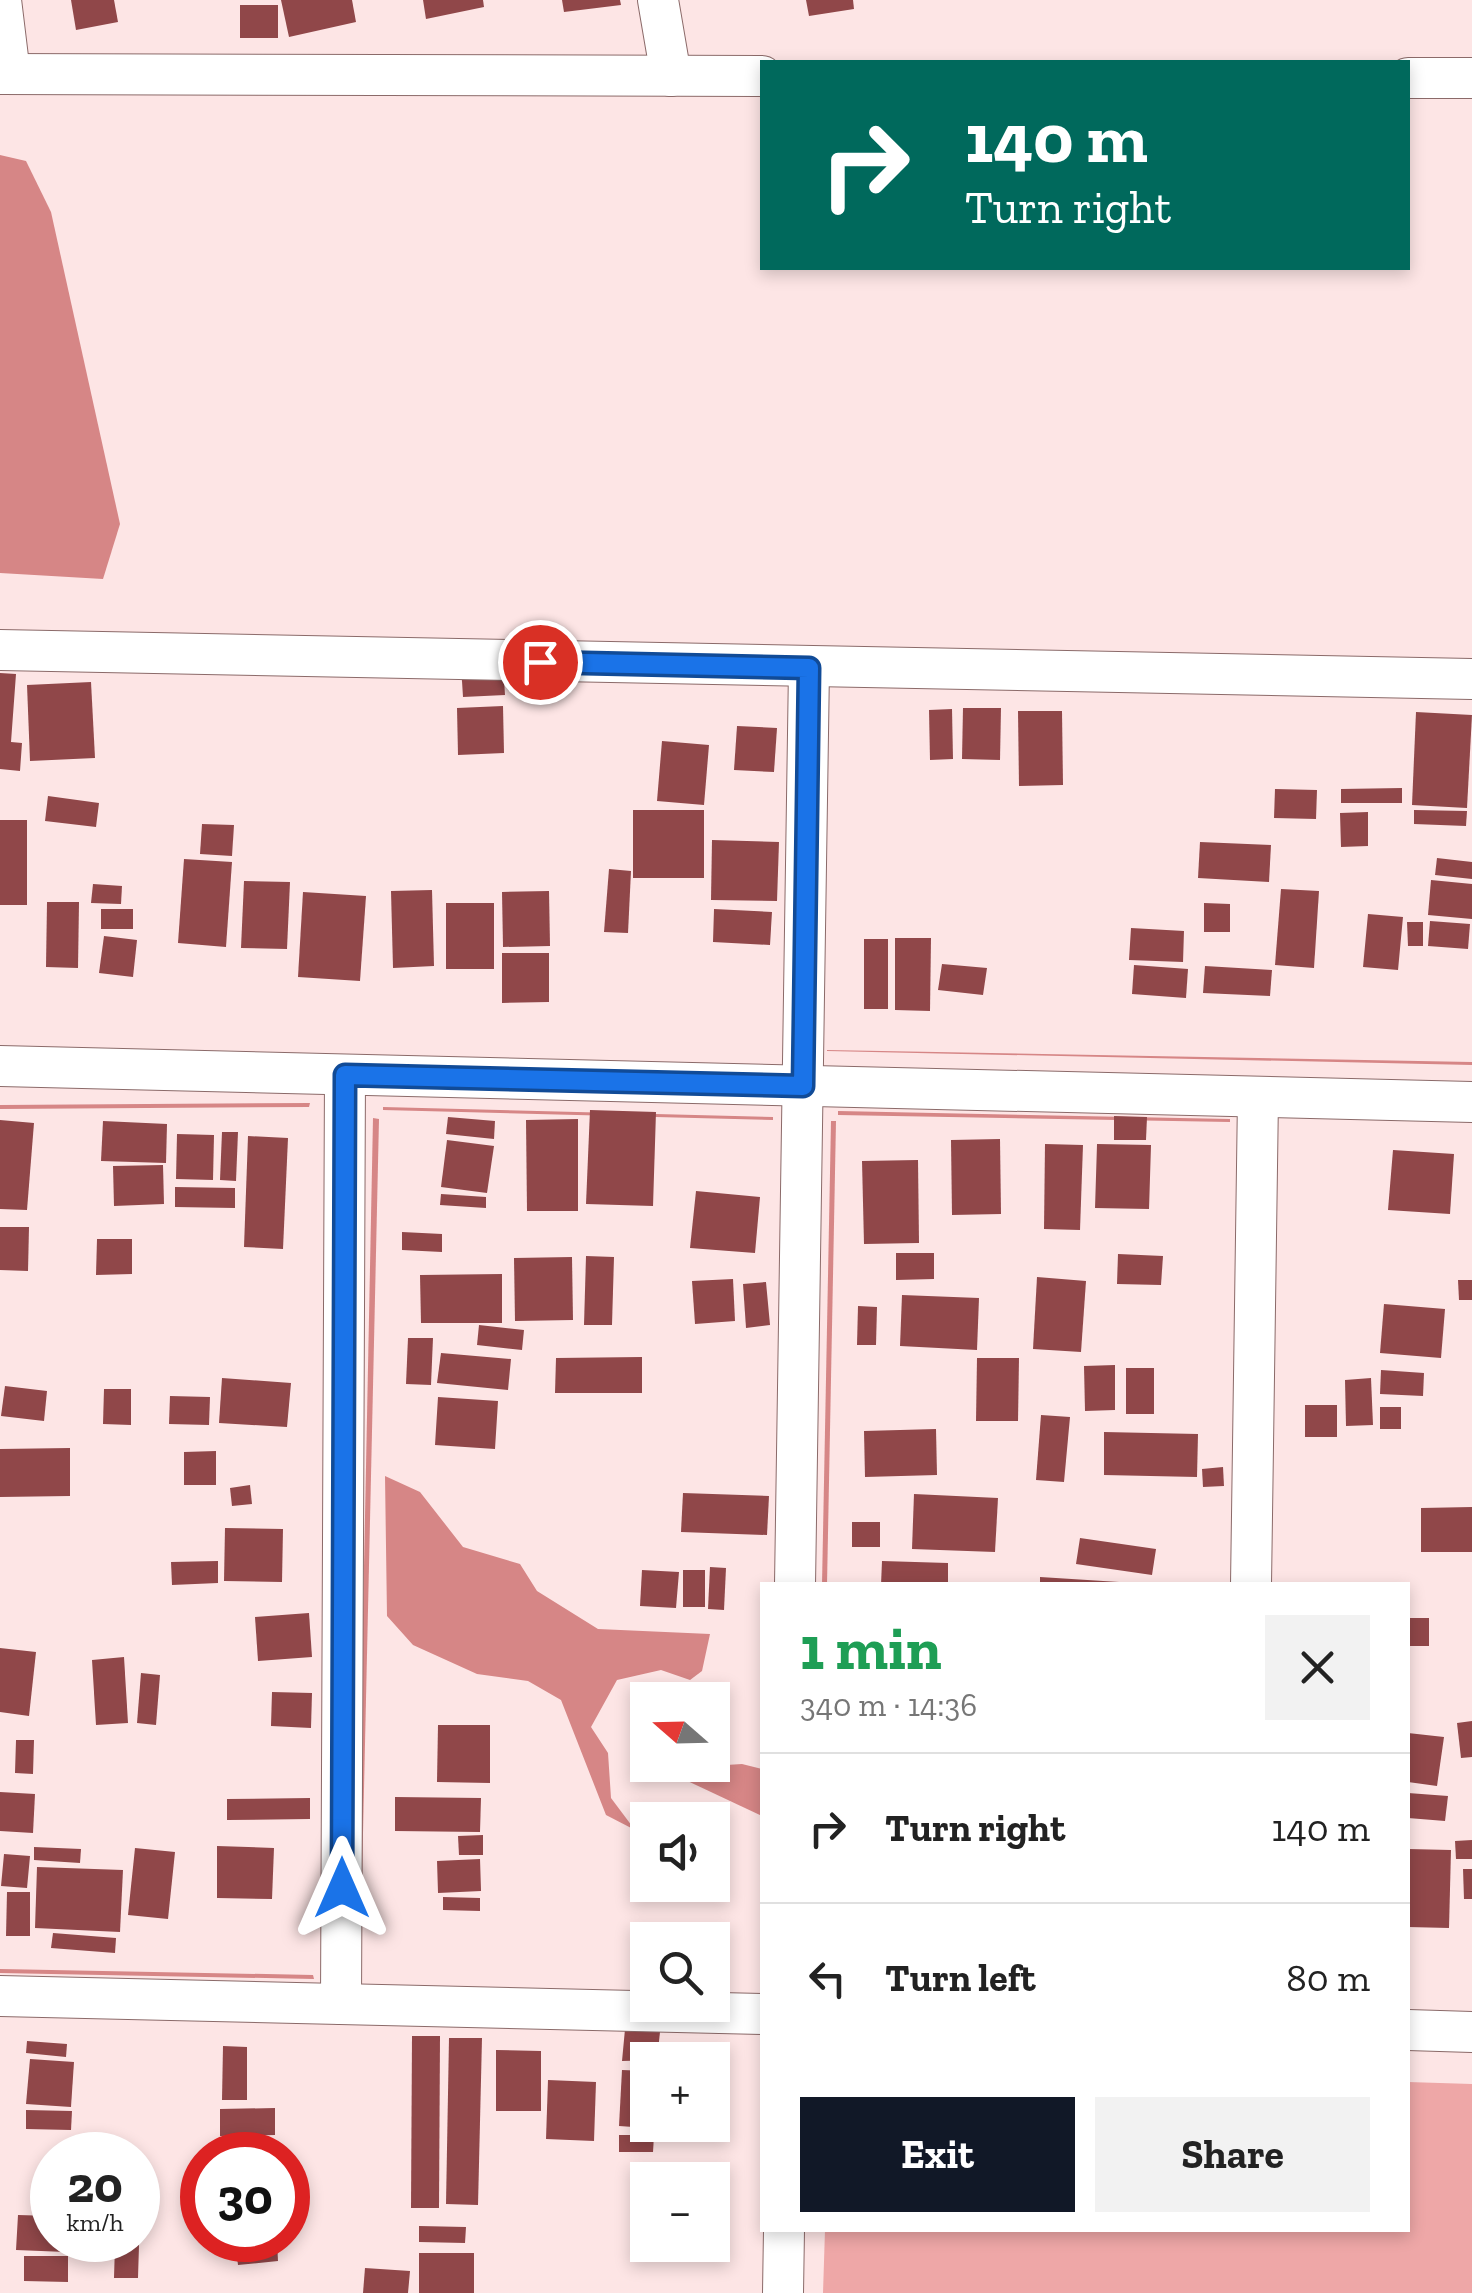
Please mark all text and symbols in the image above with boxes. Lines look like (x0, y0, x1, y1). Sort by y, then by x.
text: 140 m (965, 96, 1148, 180)
icon: right (800, 100, 930, 230)
text: Turn right (965, 181, 1171, 235)
pin (498, 620, 583, 705)
icon: arrive (513, 635, 568, 690)
text: 1 min (800, 1612, 942, 1684)
button: close (1265, 1615, 1370, 1720)
north arrow (630, 1682, 730, 1782)
map controls (630, 1682, 730, 2262)
text: 340 m · 14:36 (800, 1686, 977, 1724)
icon: right (800, 1801, 855, 1856)
button: sound (630, 1802, 730, 1902)
text: Turn right (885, 1805, 1065, 1851)
text: 140 m (1272, 1805, 1370, 1851)
position arrow (290, 1836, 394, 1940)
button: search (630, 1922, 730, 2022)
icon: left (800, 1951, 855, 2006)
text: Turn left (885, 1955, 1036, 2001)
text: 80 m (1286, 1955, 1370, 2001)
button: + (630, 2042, 730, 2142)
button: Exit (800, 2097, 1075, 2212)
button: Share (1095, 2097, 1370, 2212)
speed limit sign: 30 (180, 2132, 310, 2262)
text: 20 (67, 2155, 123, 2215)
button: − (630, 2162, 730, 2262)
text: km/h (66, 2207, 124, 2237)

